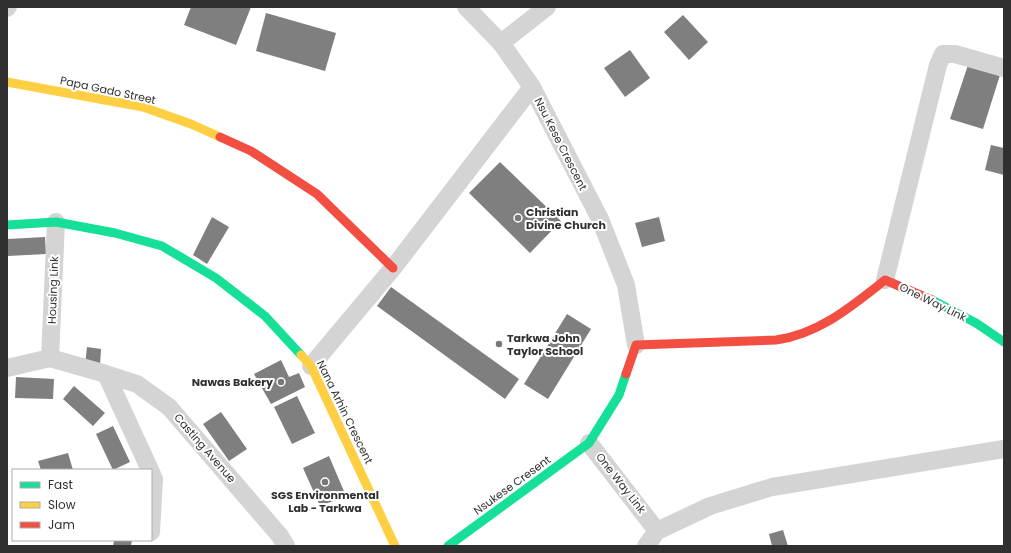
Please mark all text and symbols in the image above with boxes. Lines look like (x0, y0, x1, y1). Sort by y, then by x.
street label: Papa Gado Street (59, 72, 157, 108)
street label: Nsu Kese Crescent (531, 95, 591, 193)
place label: Christian Divine Church (526, 204, 606, 233)
marker: Christian Divine Church (513, 213, 523, 223)
street label: Housing Link (44, 256, 62, 324)
street label: One Way Link (897, 279, 970, 325)
place label: Tarkwa John Taylor School (507, 330, 583, 359)
marker: Tarkwa John Taylor School (494, 339, 504, 349)
street label: Nana Arhin Crescent (313, 357, 377, 467)
place label: Nawas Bakery (192, 374, 273, 390)
marker: Nawas Bakery (276, 377, 286, 387)
street label: Casting Avenue (170, 410, 240, 486)
street label: One Way Link (592, 449, 650, 517)
street label: Nsukese Cresent (470, 452, 554, 518)
legend (12, 469, 152, 541)
text: Fast (48, 476, 73, 493)
marker: SGS Environmental Lab - Tarkwa (320, 477, 330, 487)
place label: SGS Environmental Lab - Tarkwa (271, 487, 379, 516)
text: Slow (48, 496, 76, 513)
text: Jam (48, 516, 75, 533)

